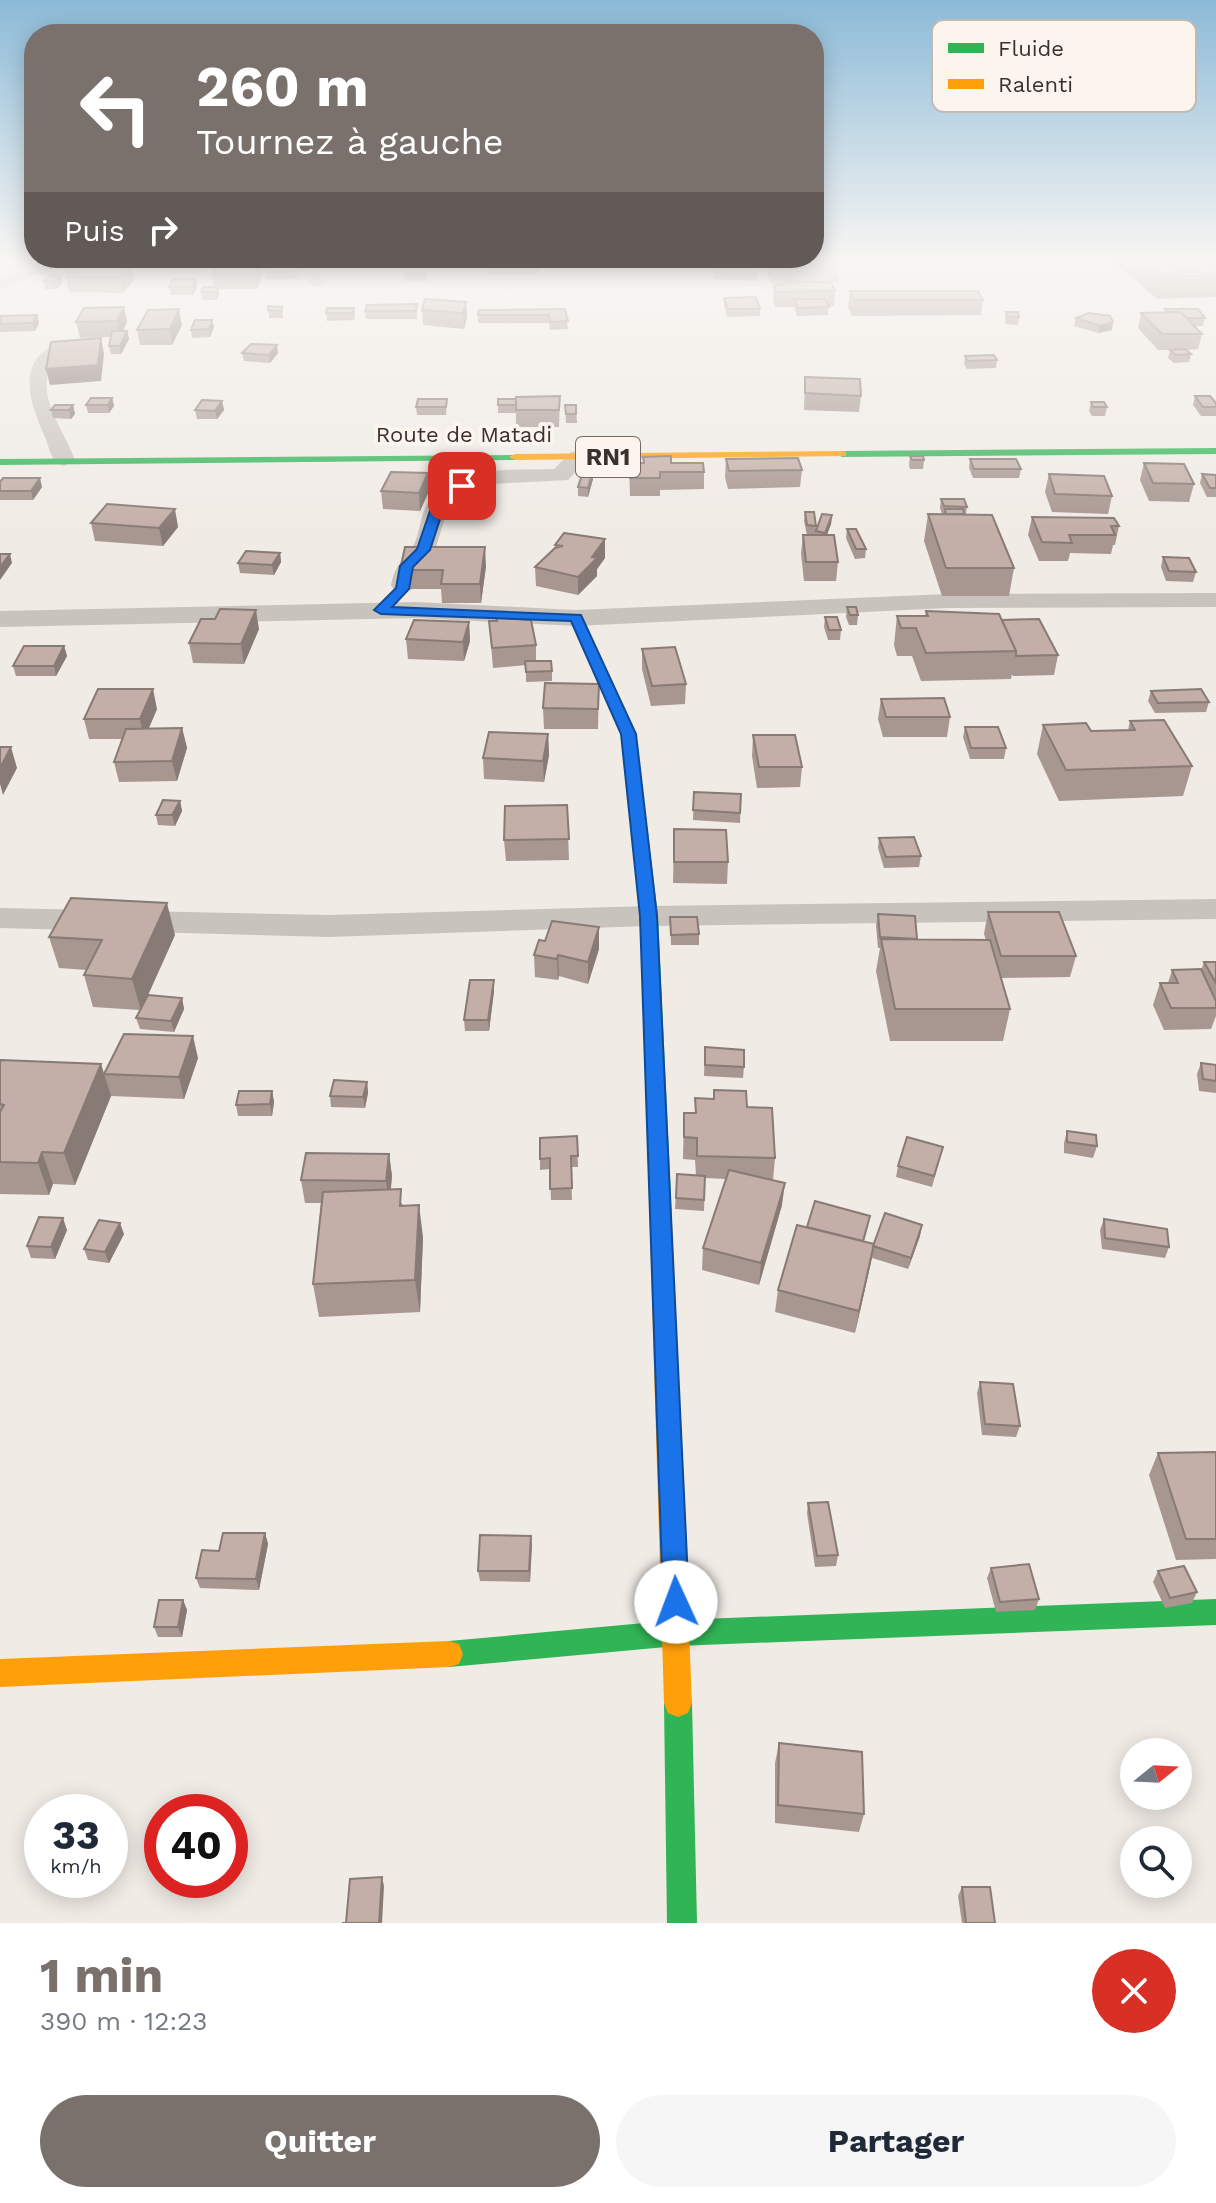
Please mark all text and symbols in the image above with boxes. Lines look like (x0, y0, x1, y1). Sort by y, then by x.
legend (932, 20, 1196, 112)
text: Fluide (998, 36, 1064, 61)
text: 260 m (196, 54, 369, 120)
icon: left (64, 56, 168, 160)
text: Ralenti (998, 72, 1073, 97)
text: Tournez à gauche (196, 121, 504, 163)
icon: right (141, 208, 185, 252)
text: Puis (64, 213, 125, 248)
street label: Route de Matadi (376, 422, 552, 447)
road number: RN1 (576, 437, 640, 477)
pin (428, 452, 496, 520)
icon: arrive (440, 464, 484, 508)
position arrow (634, 1560, 718, 1644)
north arrow (1120, 1738, 1192, 1810)
map controls (1120, 1738, 1192, 1898)
speed limit sign: 40 (144, 1794, 248, 1898)
text: 33 (52, 1812, 100, 1859)
button: search (1120, 1826, 1192, 1898)
text: km/h (50, 1854, 102, 1878)
text: 1 min (40, 1947, 163, 2004)
button: close (1092, 1949, 1176, 2033)
text: 390 m · 12:23 (40, 2006, 207, 2036)
button: Quitter (40, 2095, 600, 2187)
button: Partager (616, 2095, 1176, 2187)

